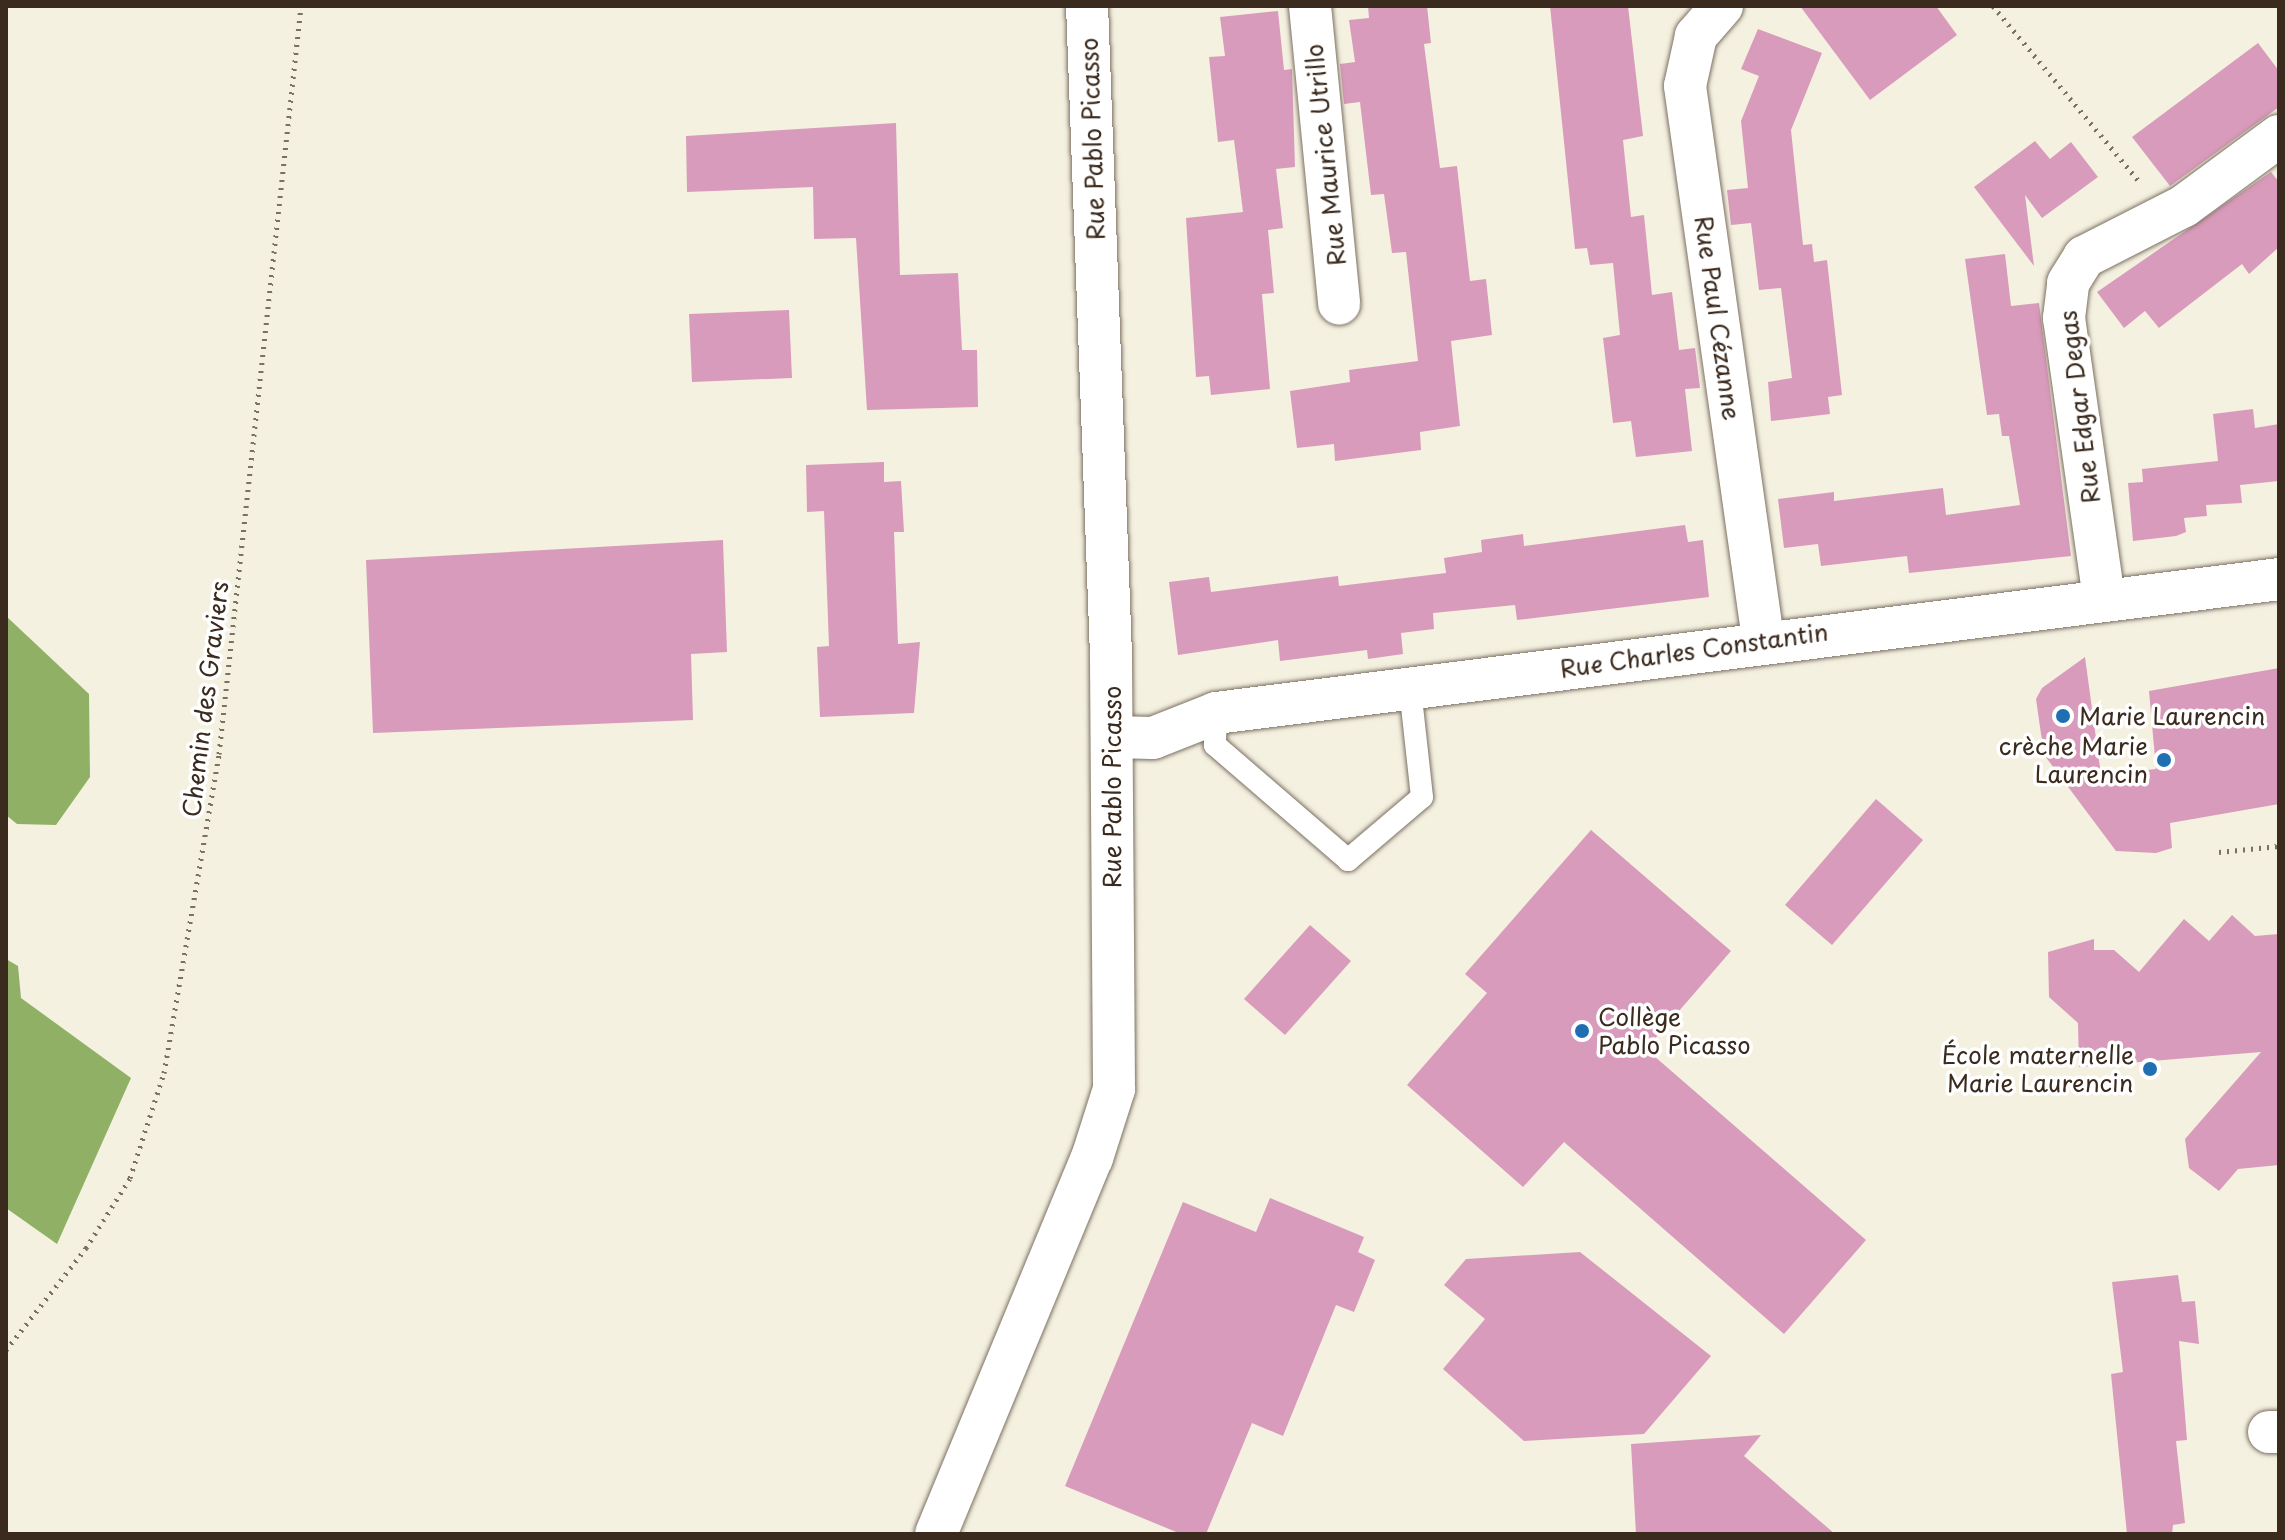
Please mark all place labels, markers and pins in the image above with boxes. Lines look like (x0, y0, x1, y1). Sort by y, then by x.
place label: Marie Laurencin (2079, 702, 2267, 730)
marker: Marie Laurencin (2054, 707, 2072, 725)
place label: crèche Marie Laurencin (1998, 732, 2148, 788)
marker: crèche Marie Laurencin (2155, 751, 2173, 769)
place label: Collège Pablo Picasso (1598, 1003, 1751, 1059)
marker: Collège Pablo Picasso (1573, 1022, 1591, 1040)
place label: École maternelle Marie Laurencin (1941, 1041, 2134, 1097)
marker: École maternelle Marie Laurencin (2141, 1060, 2159, 1078)

